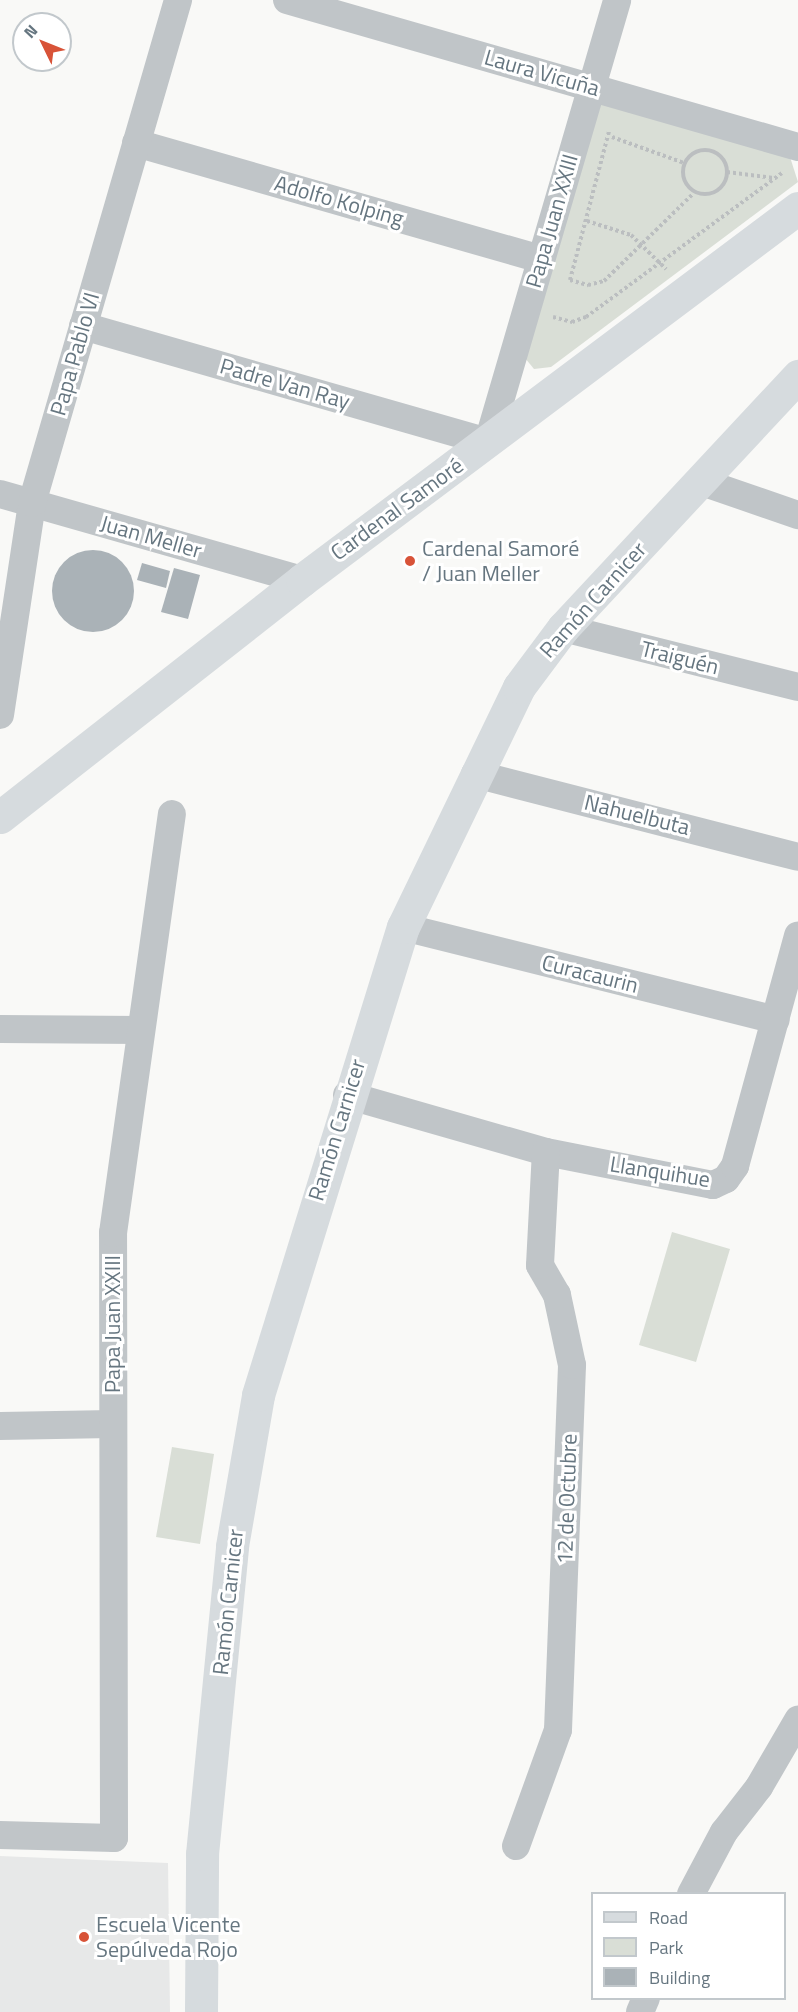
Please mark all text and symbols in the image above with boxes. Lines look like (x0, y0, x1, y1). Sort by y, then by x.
north arrow (12, 12, 72, 72)
text: N (18, 19, 43, 43)
street label: Laura Vicuña (481, 44, 603, 102)
street label: Papa Juan XXIII (520, 151, 584, 291)
street label: Adolfo Kolping (271, 170, 407, 232)
street label: Papa Pablo VI (45, 289, 105, 419)
street label: Padre Van Ray (217, 353, 353, 415)
street label: Cardenal Samoré (326, 452, 468, 566)
street label: Juan Meller (97, 510, 205, 564)
place label: Cardenal Samoré / Juan Meller (422, 535, 579, 586)
street label: Ramón Carnicer (534, 537, 652, 663)
marker: Cardenal Samoré / Juan Meller (403, 554, 417, 568)
street label: Traiguén (638, 636, 722, 680)
street label: Nahuelbuta (582, 789, 692, 841)
street label: Curacaurin (539, 949, 641, 999)
street label: Ramón Carnicer (303, 1056, 371, 1204)
street label: Llanquihue (608, 1151, 712, 1193)
street label: Papa Juan XXIII (100, 1255, 126, 1393)
street label: 12 de Octubre (552, 1433, 582, 1565)
street label: Ramón Carnicer (207, 1528, 249, 1676)
legend (591, 1892, 786, 2000)
text: Road (649, 1904, 688, 1931)
place label: Escuela Vicente Sepúlveda Rojo (96, 1911, 240, 1963)
marker: Escuela Vicente Sepúlveda Rojo (77, 1930, 91, 1944)
text: Park (649, 1934, 683, 1961)
text: Building (649, 1964, 710, 1991)

